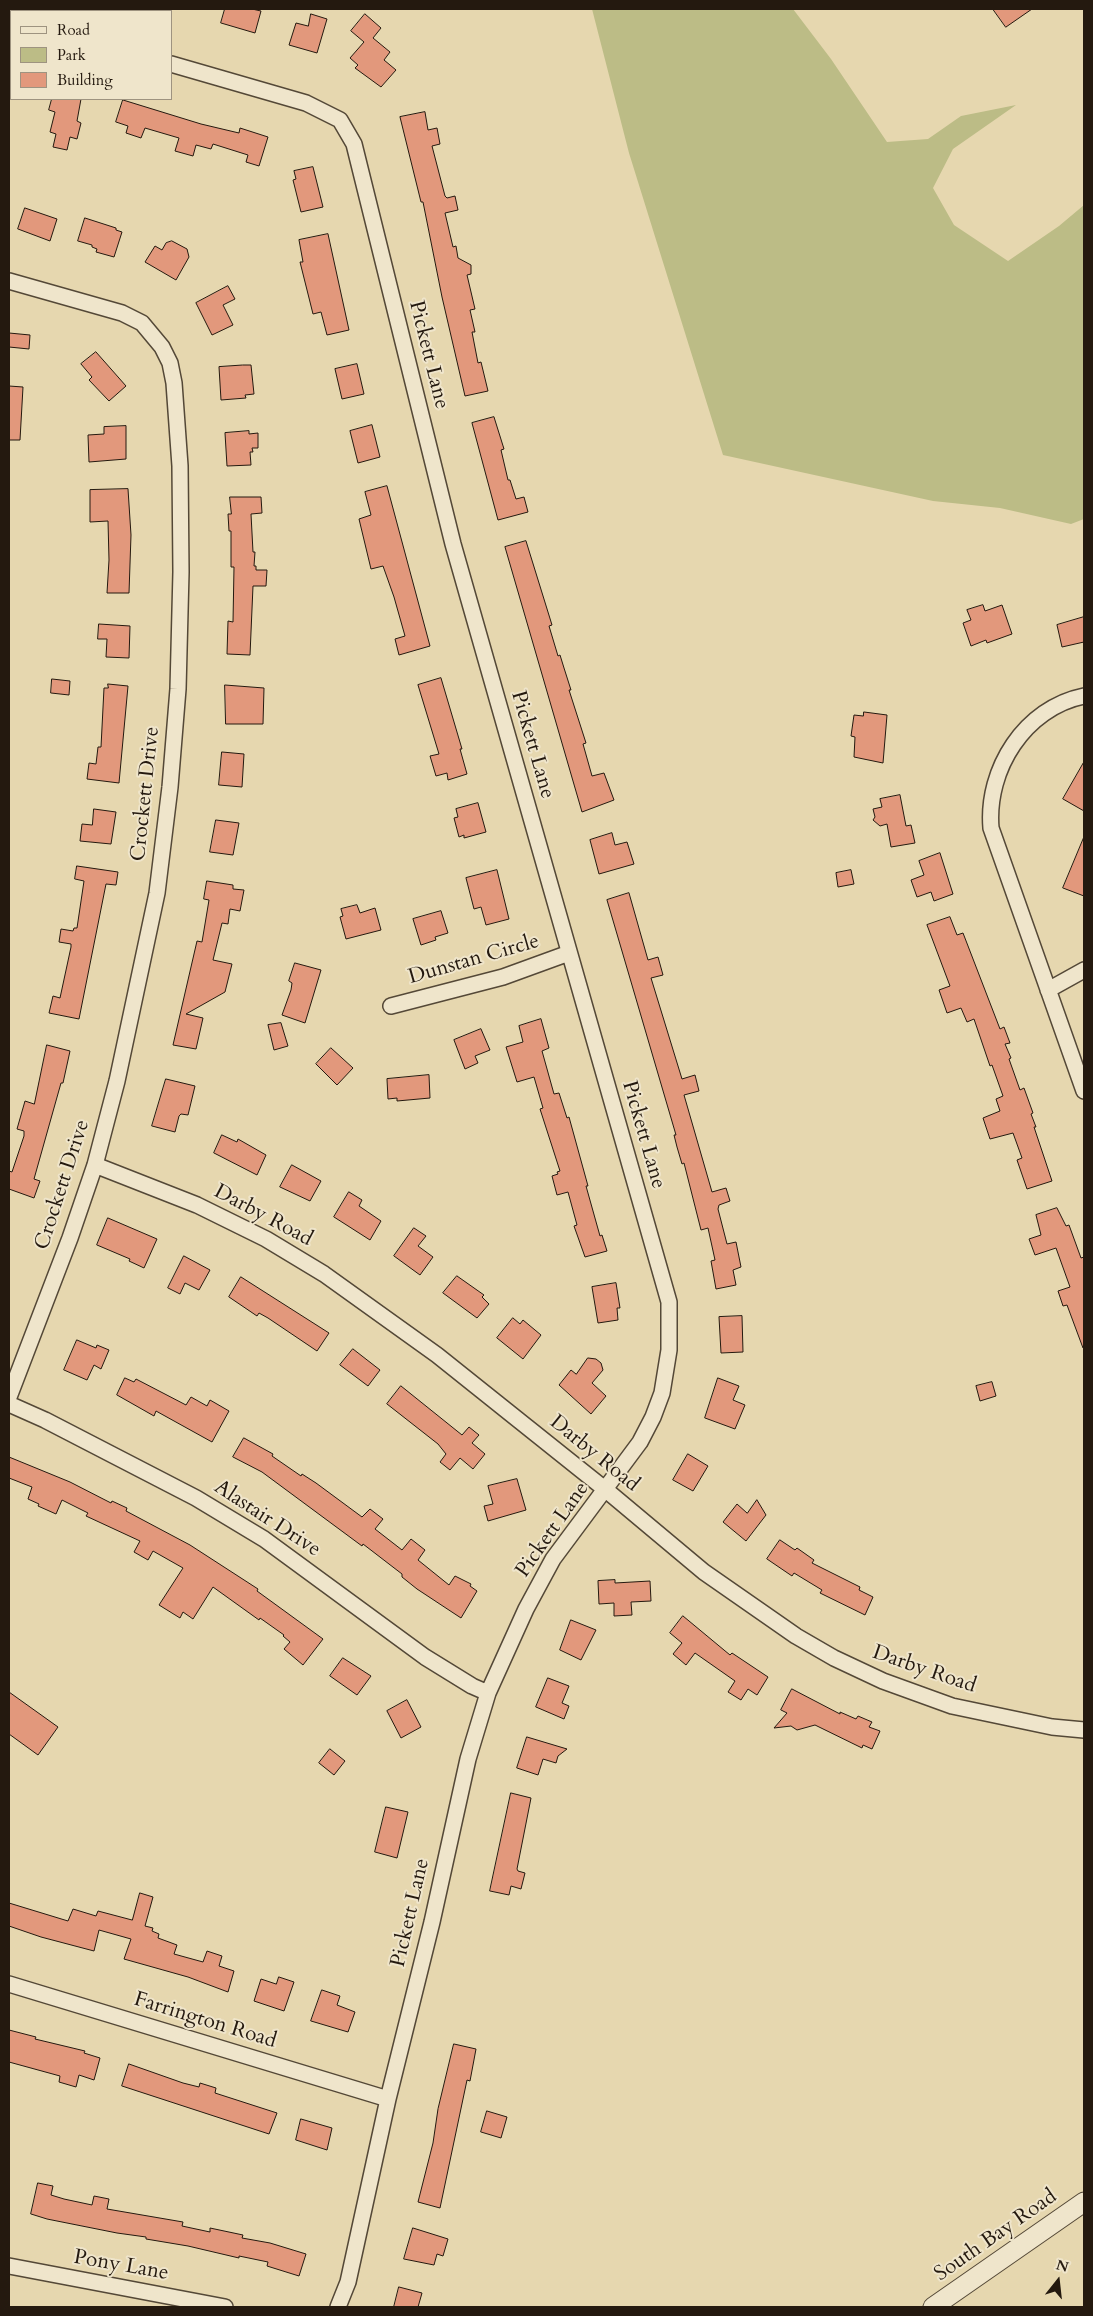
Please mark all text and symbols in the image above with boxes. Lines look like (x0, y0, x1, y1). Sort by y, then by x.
legend (10, 10, 172, 100)
text: Road (57, 20, 90, 40)
text: Park (57, 45, 86, 65)
text: Building (57, 70, 113, 90)
street label: Pickett Lane (402, 298, 454, 412)
street label: Pickett Lane (505, 688, 559, 802)
street label: Crockett Drive (126, 725, 166, 863)
street label: Dunstan Circle (406, 929, 542, 991)
street label: Pickett Lane (616, 1078, 670, 1192)
street label: Crockett Drive (30, 1117, 96, 1253)
street label: Darby Road (209, 1180, 317, 1252)
street label: Darby Road (544, 1410, 644, 1498)
street label: Alastair Drive (209, 1475, 325, 1563)
street label: Pickett Lane (511, 1477, 595, 1583)
street label: Darby Road (869, 1641, 979, 1699)
street label: Pickett Lane (386, 1856, 436, 1970)
street label: Farrington Road (131, 1987, 279, 2055)
street label: South Bay Road (930, 2185, 1062, 2287)
street label: Pony Lane (72, 2245, 170, 2287)
text: N (1054, 2255, 1071, 2277)
north arrow (1033, 2256, 1083, 2306)

